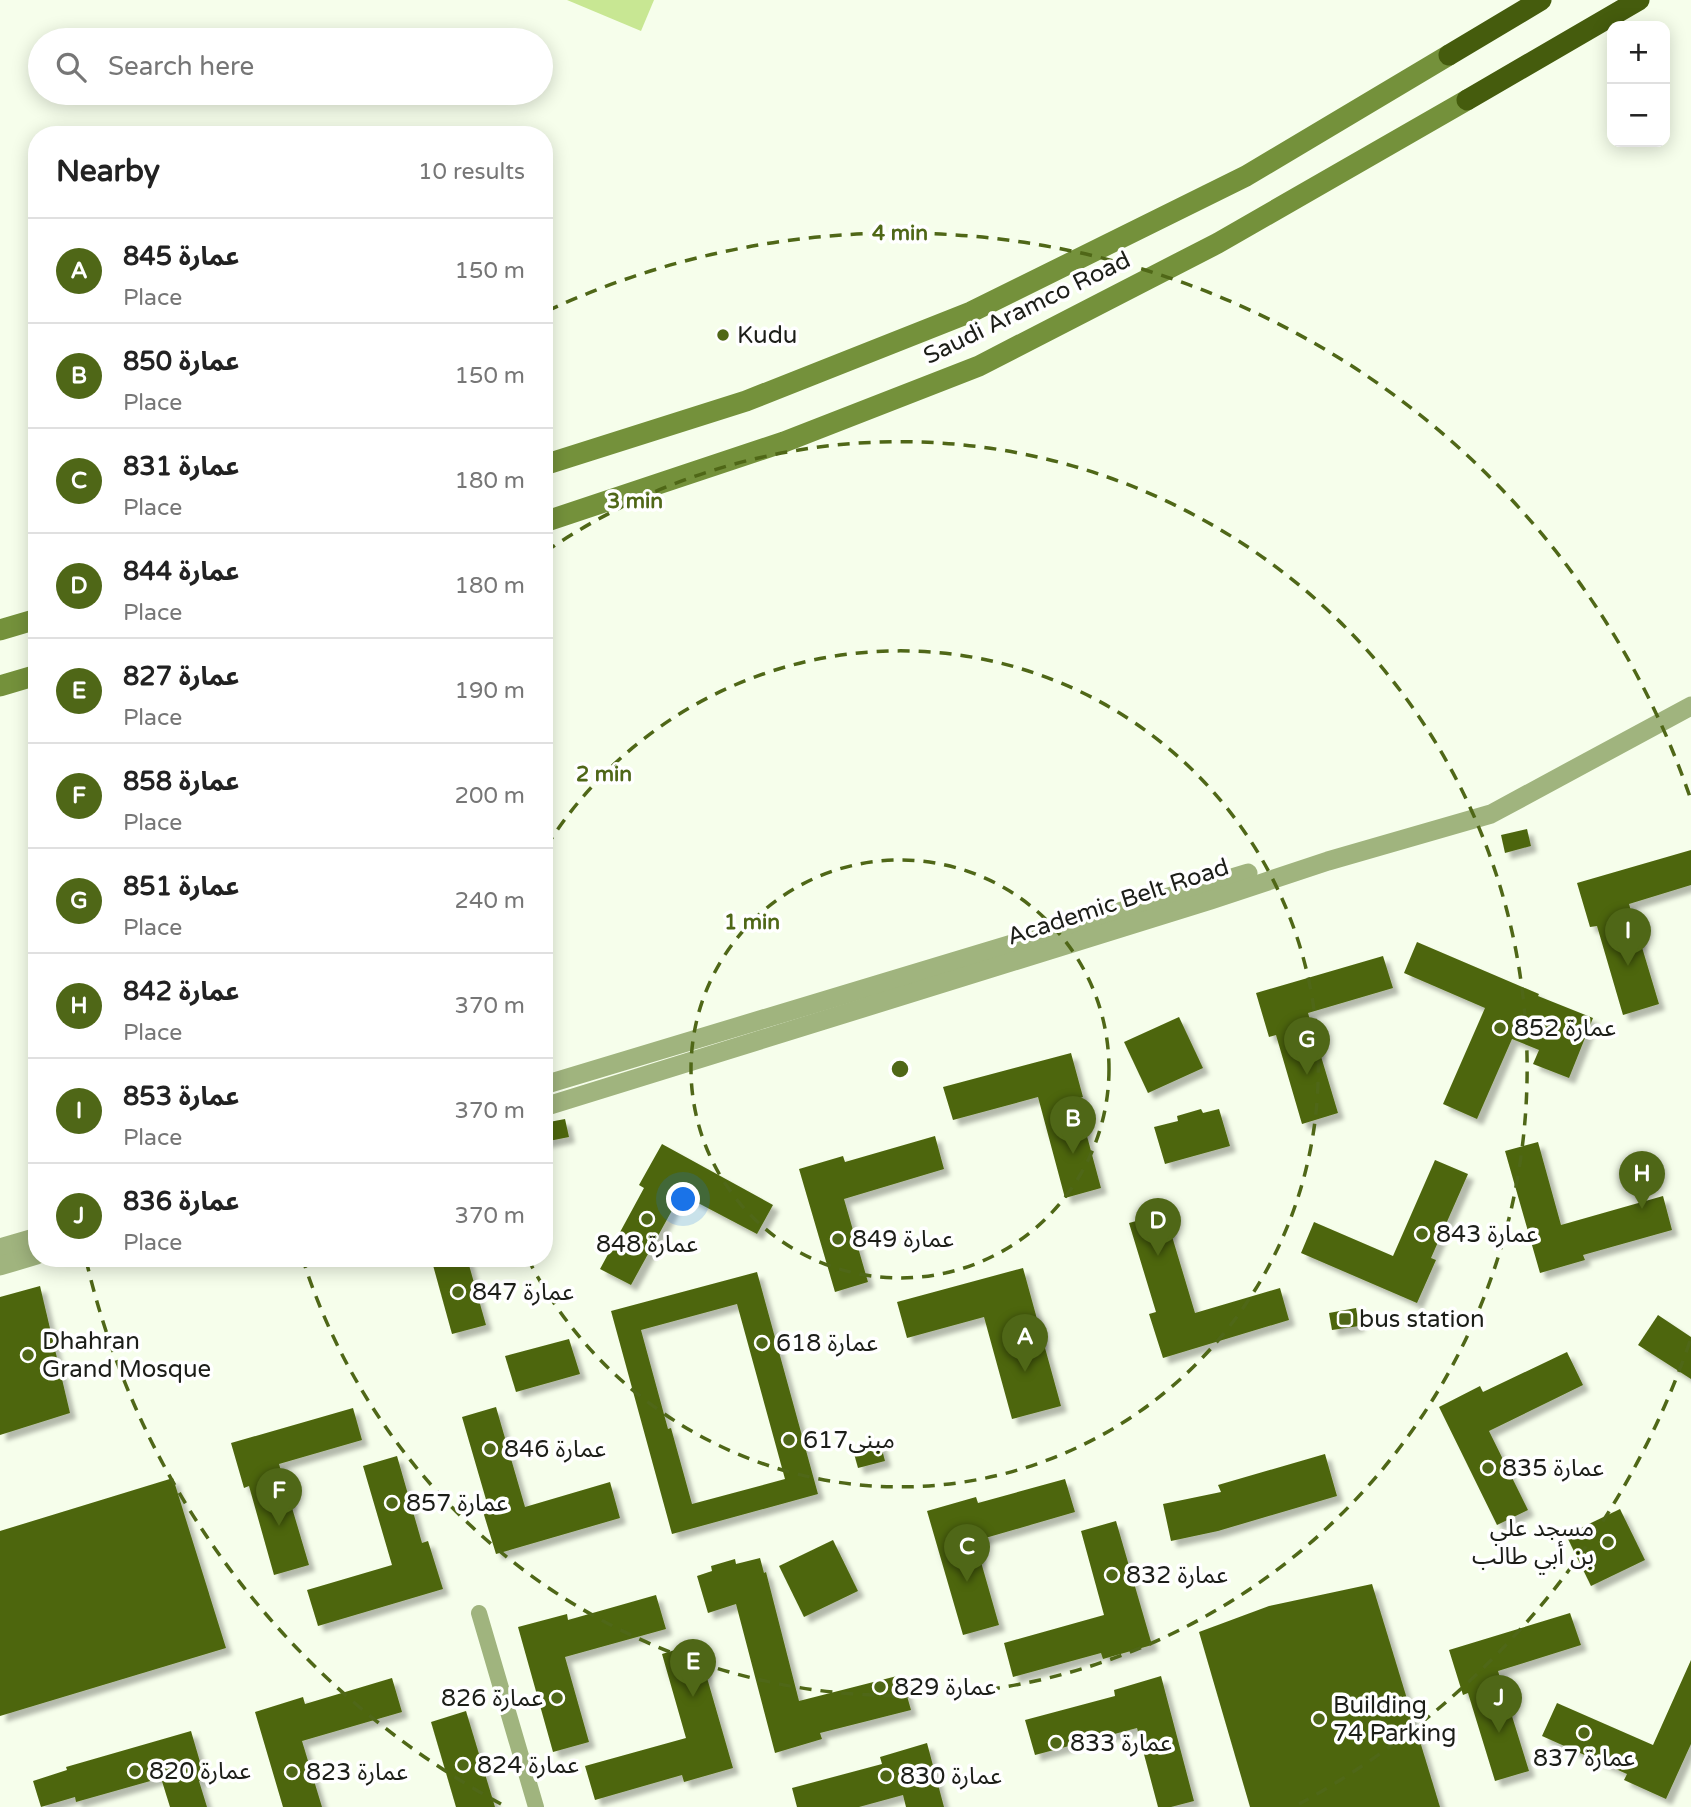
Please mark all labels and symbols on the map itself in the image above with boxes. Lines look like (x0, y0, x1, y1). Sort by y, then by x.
text: 4 min (872, 221, 928, 246)
street label: Saudi Aramco Road (919, 245, 1135, 371)
place label: Kudu (737, 321, 797, 350)
marker: Kudu (715, 327, 731, 343)
text: 3 min (607, 489, 663, 514)
text: 2 min (576, 762, 632, 787)
street label: Academic Belt Road (1003, 852, 1233, 952)
pin: I (1605, 908, 1651, 966)
text: 1 min (724, 910, 780, 935)
place label: عمارة 852 (1514, 1014, 1616, 1043)
pin: G (1284, 1017, 1330, 1075)
marker: عمارة 852 (1492, 1020, 1508, 1036)
centre of rings (888, 1057, 912, 1081)
pin: B (1050, 1096, 1096, 1154)
pin: H (1619, 1151, 1665, 1209)
your location (666, 1182, 700, 1216)
pin: D (1135, 1198, 1181, 1256)
marker: عمارة 848 (639, 1211, 655, 1227)
place label: عمارة 843 (1436, 1220, 1538, 1249)
place label: عمارة 849 (852, 1225, 954, 1254)
marker: عمارة 843 (1414, 1226, 1430, 1242)
place label: عمارة 848 (596, 1230, 698, 1259)
marker: عمارة 849 (830, 1231, 846, 1247)
place label: عمارة 847 (472, 1278, 574, 1307)
marker: عمارة 847 (450, 1284, 466, 1300)
place label: bus station (1359, 1305, 1485, 1334)
marker: bus station (1337, 1311, 1353, 1327)
pin: A (1002, 1314, 1048, 1372)
place label: Dhahran Grand Mosque (42, 1327, 211, 1384)
place label: عمارة 618 (776, 1329, 878, 1358)
marker: عمارة 618 (754, 1335, 770, 1351)
marker: Dhahran Grand Mosque (20, 1347, 36, 1363)
place label: مبنى617 (803, 1426, 895, 1455)
marker: مبنى617 (781, 1432, 797, 1448)
place label: عمارة 846 (504, 1435, 606, 1464)
marker: عمارة 846 (482, 1441, 498, 1457)
place label: عمارة 835 (1502, 1454, 1604, 1483)
marker: عمارة 835 (1480, 1460, 1496, 1476)
pin: F (256, 1468, 302, 1526)
place label: عمارة 857 (406, 1489, 508, 1518)
marker: عمارة 857 (384, 1495, 400, 1511)
place label: مسجد علي بن أبي طالب (1472, 1514, 1594, 1574)
pin: C (944, 1524, 990, 1582)
marker: مسجد علي بن أبي طالب (1600, 1534, 1616, 1550)
place label: عمارة 832 (1126, 1561, 1228, 1590)
marker: عمارة 832 (1104, 1567, 1120, 1583)
pin: E (670, 1639, 716, 1697)
place label: عمارة 829 (894, 1673, 996, 1702)
pin: J (1476, 1675, 1522, 1733)
marker: عمارة 829 (872, 1679, 888, 1695)
place label: عمارة 826 (441, 1684, 543, 1713)
marker: عمارة 826 (549, 1690, 565, 1706)
place label: Building 74 Parking (1333, 1691, 1456, 1748)
marker: Building 74 Parking (1311, 1711, 1327, 1727)
marker: عمارة 837 (1576, 1725, 1592, 1741)
place label: عمارة 833 (1070, 1729, 1172, 1758)
marker: عمارة 833 (1048, 1735, 1064, 1751)
place label: عمارة 837 (1533, 1744, 1635, 1773)
place label: عمارة 824 (477, 1751, 579, 1780)
place label: عمارة 820 (149, 1757, 251, 1786)
marker: عمارة 824 (455, 1757, 471, 1773)
place label: عمارة 823 (306, 1758, 408, 1787)
place label: عمارة 830 (900, 1762, 1002, 1791)
marker: عمارة 820 (127, 1763, 143, 1779)
marker: عمارة 823 (284, 1764, 300, 1780)
marker: عمارة 830 (878, 1768, 894, 1784)

